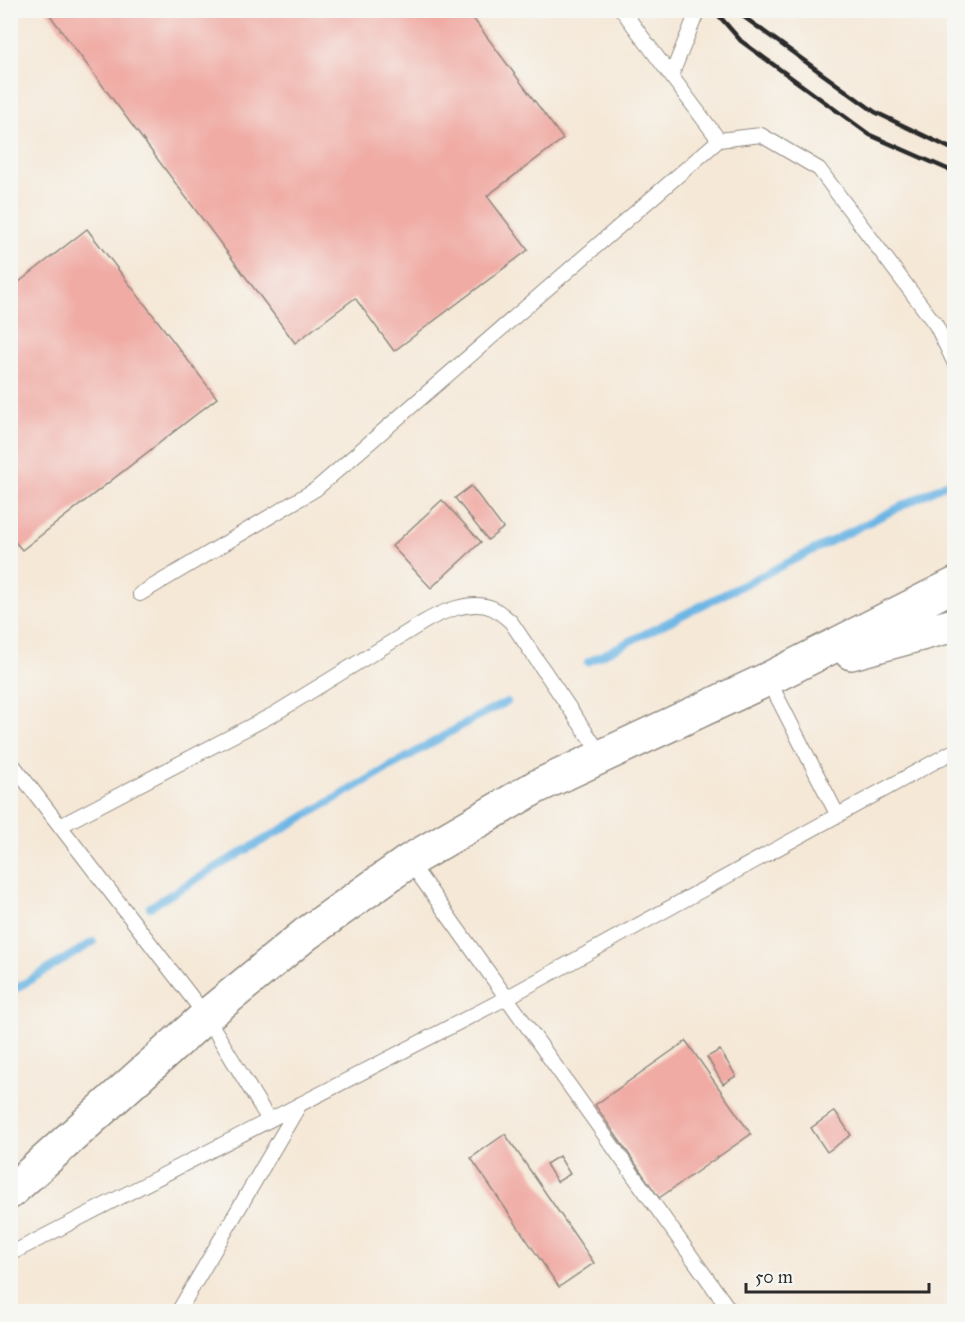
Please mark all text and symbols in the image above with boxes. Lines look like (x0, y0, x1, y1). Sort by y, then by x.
scale bar (746, 1256, 929, 1294)
text: 50 m (755, 1266, 793, 1288)

